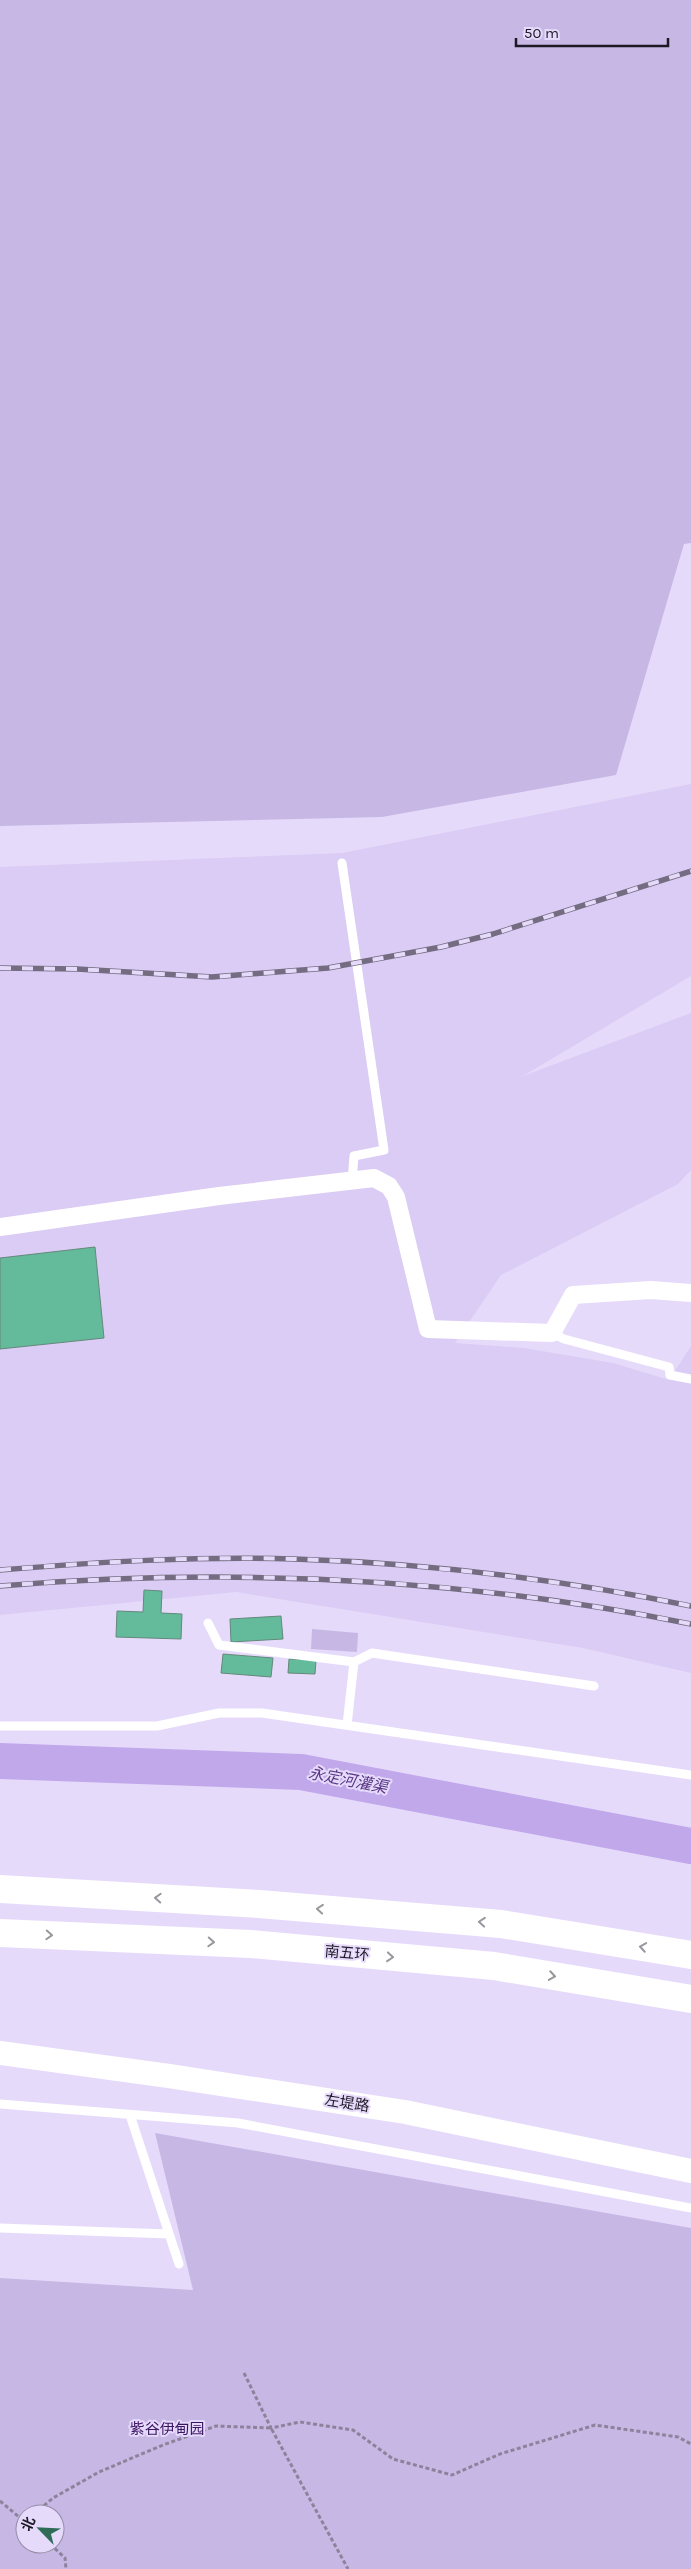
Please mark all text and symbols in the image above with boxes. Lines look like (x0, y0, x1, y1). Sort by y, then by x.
scale bar (516, 15, 668, 47)
text: 50 m (524, 24, 559, 42)
water label: 永定河灌渠 (307, 1763, 391, 1797)
one-way arrow (154, 1892, 162, 1903)
one-way arrow (316, 1903, 324, 1914)
one-way arrow (478, 1917, 486, 1928)
one-way arrow (45, 1929, 53, 1940)
one-way arrow (207, 1937, 215, 1948)
street label: 南五环 (324, 1942, 370, 1964)
one-way arrow (639, 1943, 647, 1953)
one-way arrow (387, 1951, 395, 1962)
one-way arrow (547, 1971, 556, 1981)
street label: 左堤路 (323, 2091, 371, 2115)
park label: 紫谷伊甸园 (129, 2420, 205, 2438)
north arrow (15, 2504, 65, 2554)
text: 北 (18, 2514, 39, 2534)

